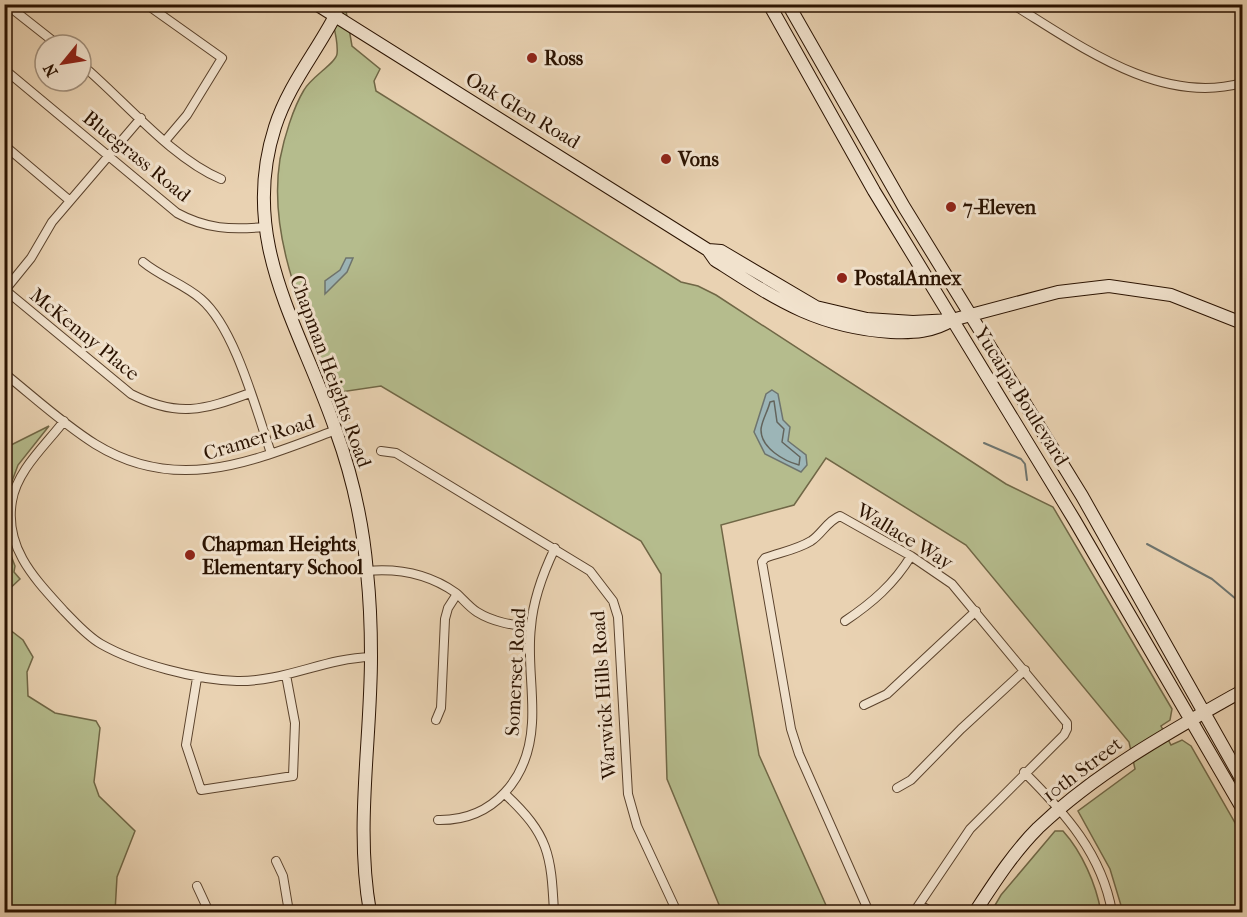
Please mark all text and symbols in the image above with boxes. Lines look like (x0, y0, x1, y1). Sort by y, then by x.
north arrow (33, 33, 93, 93)
place label: Ross (544, 47, 584, 70)
marker: Ross (525, 51, 539, 65)
text: N (39, 59, 62, 80)
street label: Oak Glen Road (461, 67, 585, 154)
street label: Bluegrass Road (78, 106, 196, 207)
place label: Vons (677, 148, 719, 171)
marker: Vons (659, 152, 673, 166)
place label: 7-Eleven (962, 196, 1037, 219)
marker: 7-Eleven (944, 200, 958, 214)
place label: PostalAnnex (854, 267, 962, 290)
marker: PostalAnnex (835, 271, 849, 285)
street label: Chapman Heights Road (285, 272, 376, 471)
street label: McKenny Place (25, 283, 144, 386)
street label: Yucaipa Boulevard (969, 322, 1074, 471)
street label: Cramer Road (201, 409, 319, 465)
street label: Wallace Way (851, 498, 958, 575)
place label: Chapman Heights Elementary School (202, 533, 364, 579)
marker: Chapman Heights Elementary School (183, 548, 197, 562)
street label: Somerset Road (501, 606, 530, 737)
street label: Warwick Hills Road (586, 609, 621, 781)
street label: 10th Street (1038, 732, 1127, 807)

